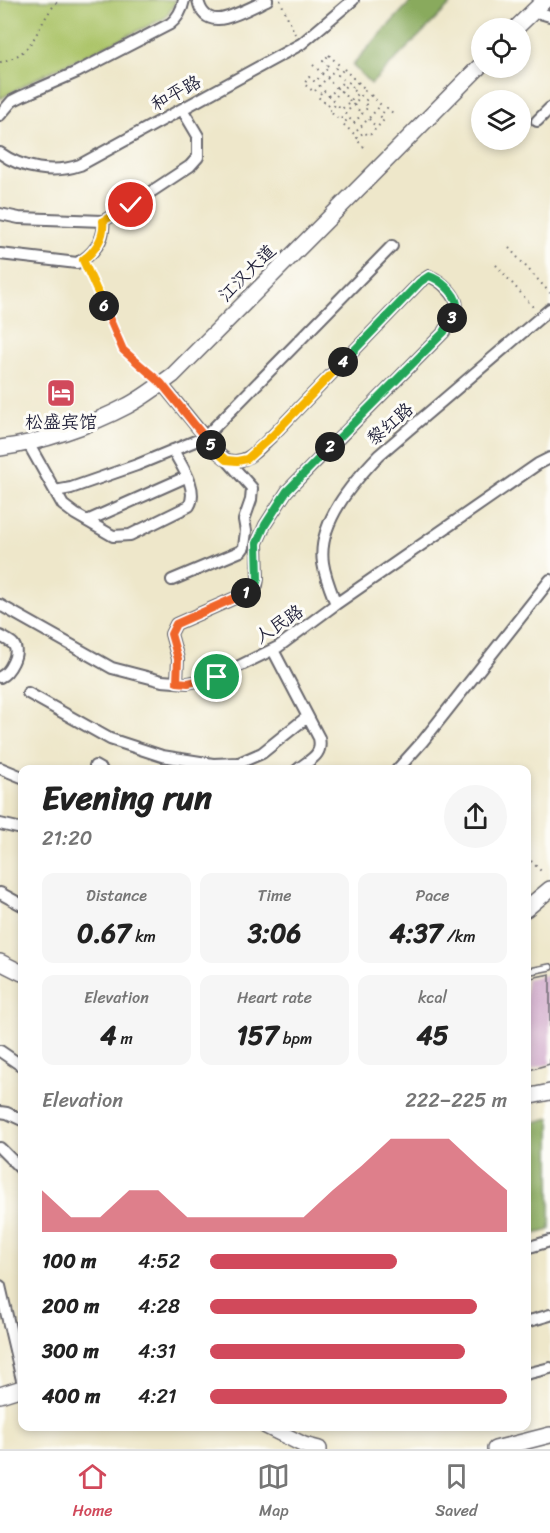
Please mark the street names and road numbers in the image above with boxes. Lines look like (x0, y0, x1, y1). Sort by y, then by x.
street label: 和平路 (145, 66, 207, 120)
street label: 江汉大道 (210, 236, 284, 310)
street label: 黎红路 (359, 394, 421, 454)
street label: 人民路 (248, 596, 310, 652)

